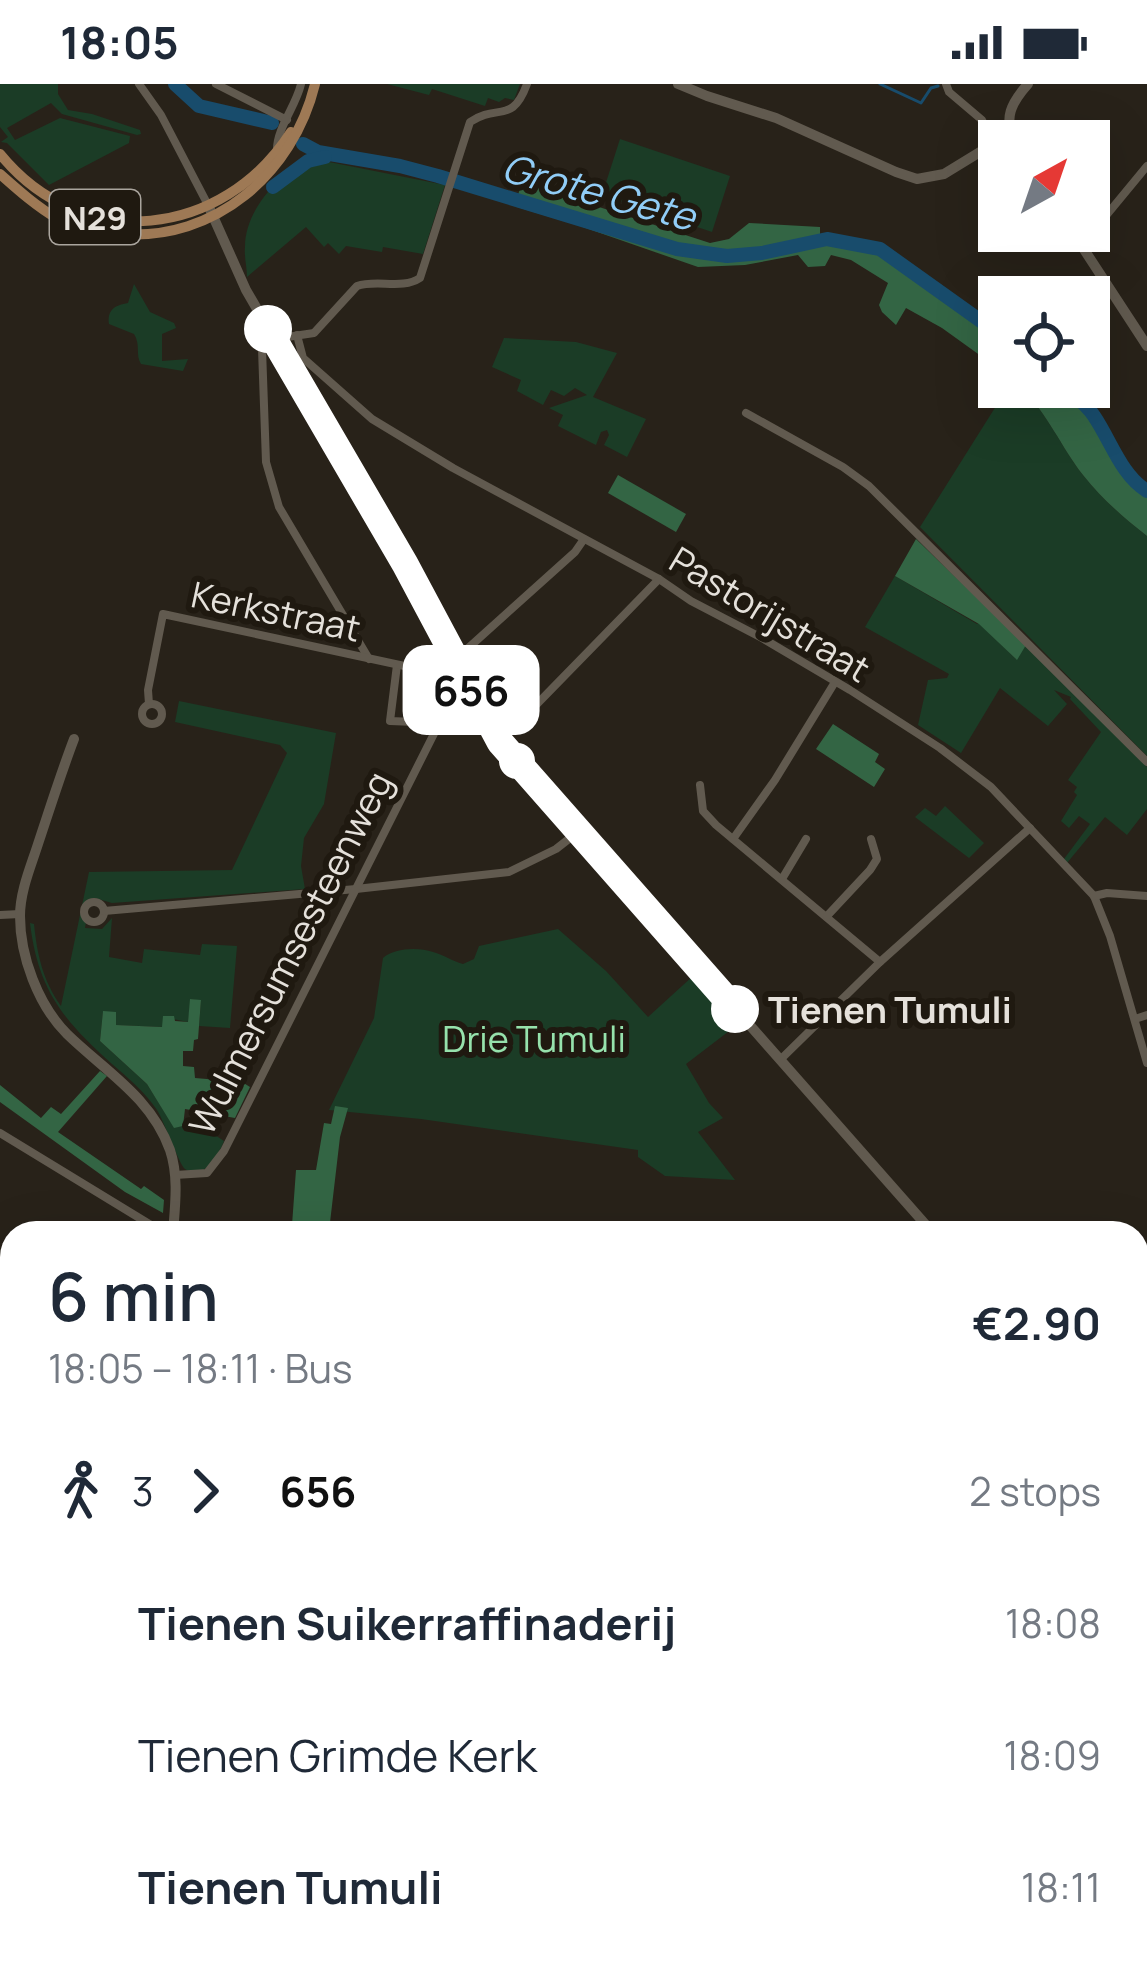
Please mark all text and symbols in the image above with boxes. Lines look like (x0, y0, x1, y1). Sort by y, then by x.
text: 18:05 (60, 11, 179, 73)
north arrow (978, 120, 1110, 252)
map controls (978, 120, 1110, 408)
water label: Grote Gete (497, 139, 704, 243)
road number: N29 (50, 190, 140, 244)
button: locate (978, 276, 1110, 408)
unlabelled marker (246, 307, 290, 351)
street label: Pastorijstraat (661, 535, 879, 693)
street label: Kerkstraat (187, 569, 365, 653)
line badge: 656 (402, 651, 540, 729)
text: 656 (433, 661, 509, 719)
unlabelled marker (501, 745, 533, 777)
street label: Wulmersumsesteenweg (177, 763, 403, 1143)
place label: Tienen Tumuli (768, 985, 1012, 1034)
marker: Tienen Tumuli (713, 987, 757, 1031)
park label: Drie Tumuli (442, 1014, 626, 1063)
text: 6 min (48, 1251, 218, 1341)
text: €2.90 (972, 1292, 1101, 1354)
text: 18:05 – 18:11 · Bus (48, 1341, 352, 1395)
icon: walk (48, 1458, 114, 1524)
icon: forward (172, 1458, 238, 1524)
text: 656 (280, 1462, 356, 1520)
text: 3 (132, 1464, 154, 1518)
text: 2 stops (969, 1464, 1101, 1518)
text: Tienen Suikerraffinaderij (138, 1592, 676, 1654)
text: 18:08 (1005, 1596, 1101, 1650)
text: Tienen Grimde Kerk (138, 1724, 537, 1786)
text: 18:09 (1003, 1728, 1101, 1782)
text: Tienen Tumuli (138, 1856, 443, 1918)
text: 18:11 (1021, 1860, 1101, 1914)

